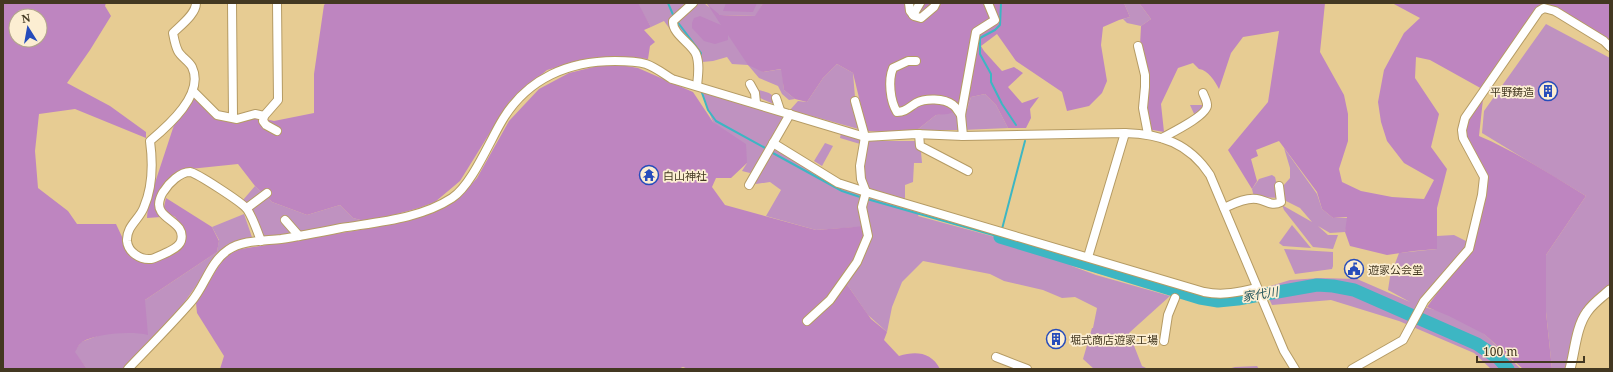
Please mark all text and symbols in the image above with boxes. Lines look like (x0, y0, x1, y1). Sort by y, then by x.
north arrow (8, 8, 48, 48)
text: N (20, 9, 32, 26)
building icon: 平野鋳造 (1537, 80, 1559, 102)
place label: 平野鋳造 (1490, 84, 1534, 99)
temple icon: 白山神社 (638, 164, 660, 186)
place label: 白山神社 (663, 168, 707, 183)
public building icon: 遊家公会堂 (1343, 258, 1365, 280)
place label: 遊家公会堂 (1368, 262, 1423, 277)
water label: 家代川 (1241, 282, 1281, 305)
building icon: 堀式商店遊家工場 (1045, 328, 1067, 350)
place label: 堀式商店遊家工場 (1070, 332, 1158, 347)
scale bar (1477, 338, 1584, 364)
text: 100 m (1483, 343, 1518, 360)

